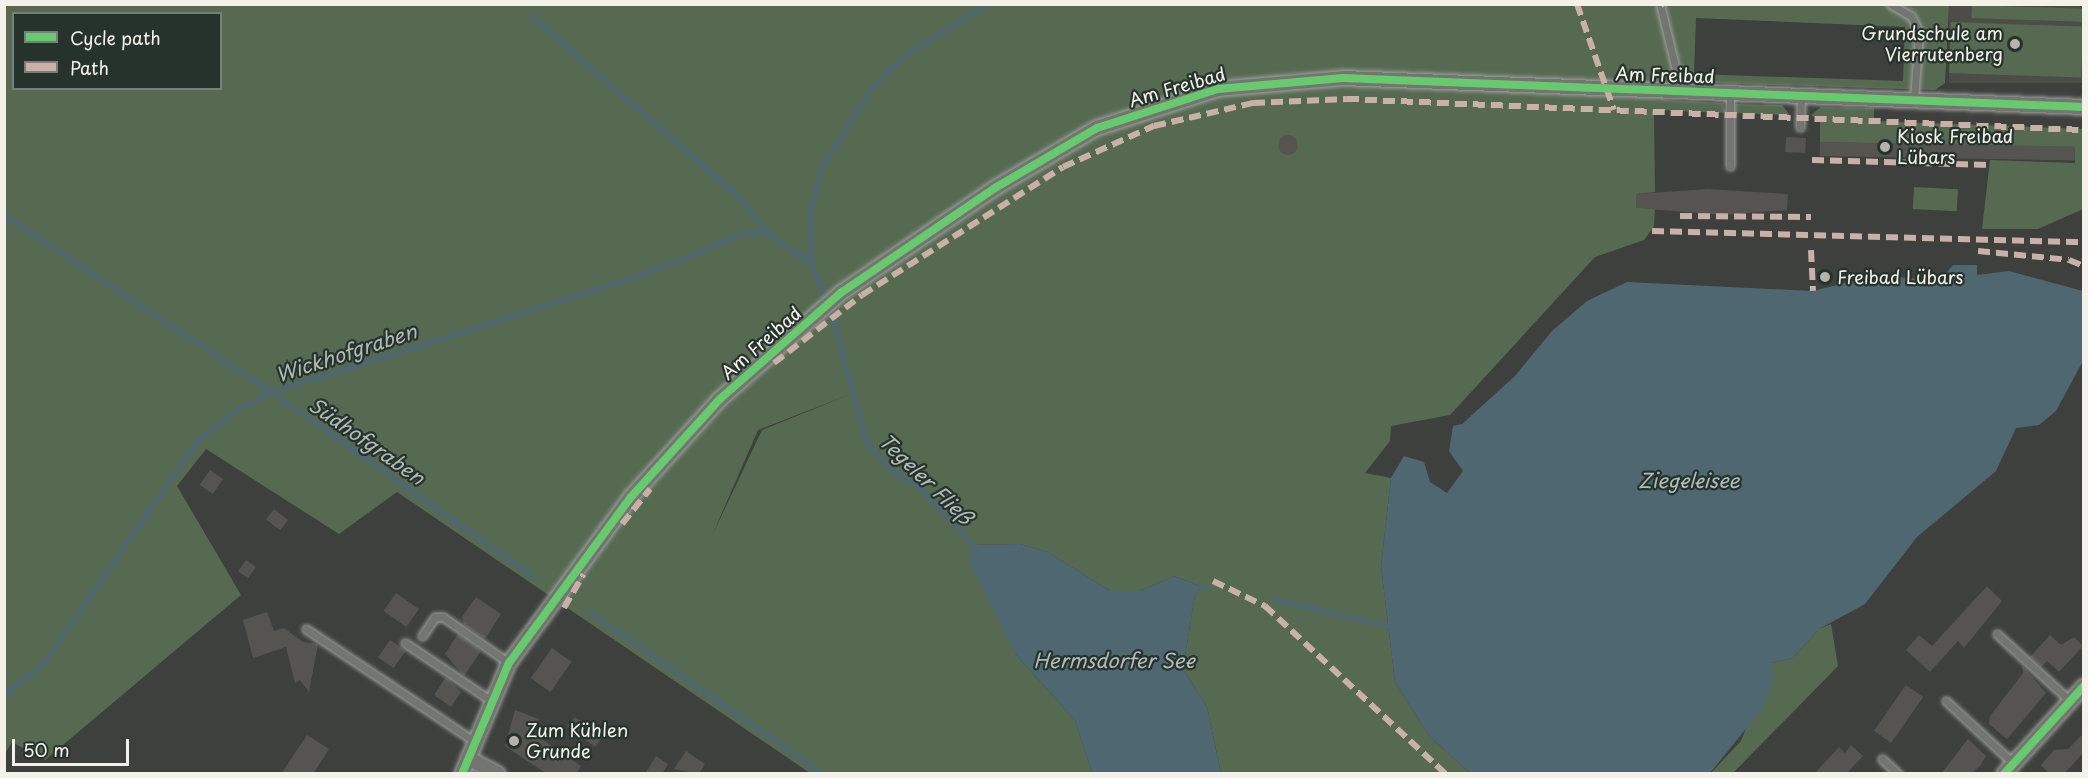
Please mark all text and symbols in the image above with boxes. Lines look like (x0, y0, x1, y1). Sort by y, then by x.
legend (12, 12, 222, 90)
place label: Grundschule am Vierrutenberg (1861, 23, 2003, 66)
text: Cycle path (70, 24, 161, 51)
marker: Grundschule am Vierrutenberg (2008, 37, 2022, 51)
text: Path (70, 54, 109, 81)
street label: Am Freibad (1615, 62, 1715, 88)
street label: Am Freibad (1126, 63, 1228, 111)
place label: Kiosk Freibad Lübars (1897, 126, 2013, 168)
marker: Kiosk Freibad Lübars (1878, 140, 1892, 154)
place label: Freibad Lübars (1837, 266, 1965, 288)
marker: Freibad Lübars (1818, 270, 1832, 284)
street label: Am Freibad (716, 302, 806, 384)
water label: Wickhofgraben (272, 319, 420, 387)
water label: Südhofgraben (305, 392, 429, 490)
water label: Tegeler Fließ (874, 428, 978, 530)
water label: Ziegeleisee (1638, 468, 1740, 492)
water label: Hermsdorfer See (1033, 648, 1195, 672)
place label: Zum Kühlen Grunde (526, 720, 628, 762)
scale bar (15, 727, 132, 765)
marker: Zum Kühlen Grunde (507, 734, 521, 748)
text: 50 m (23, 736, 70, 763)

